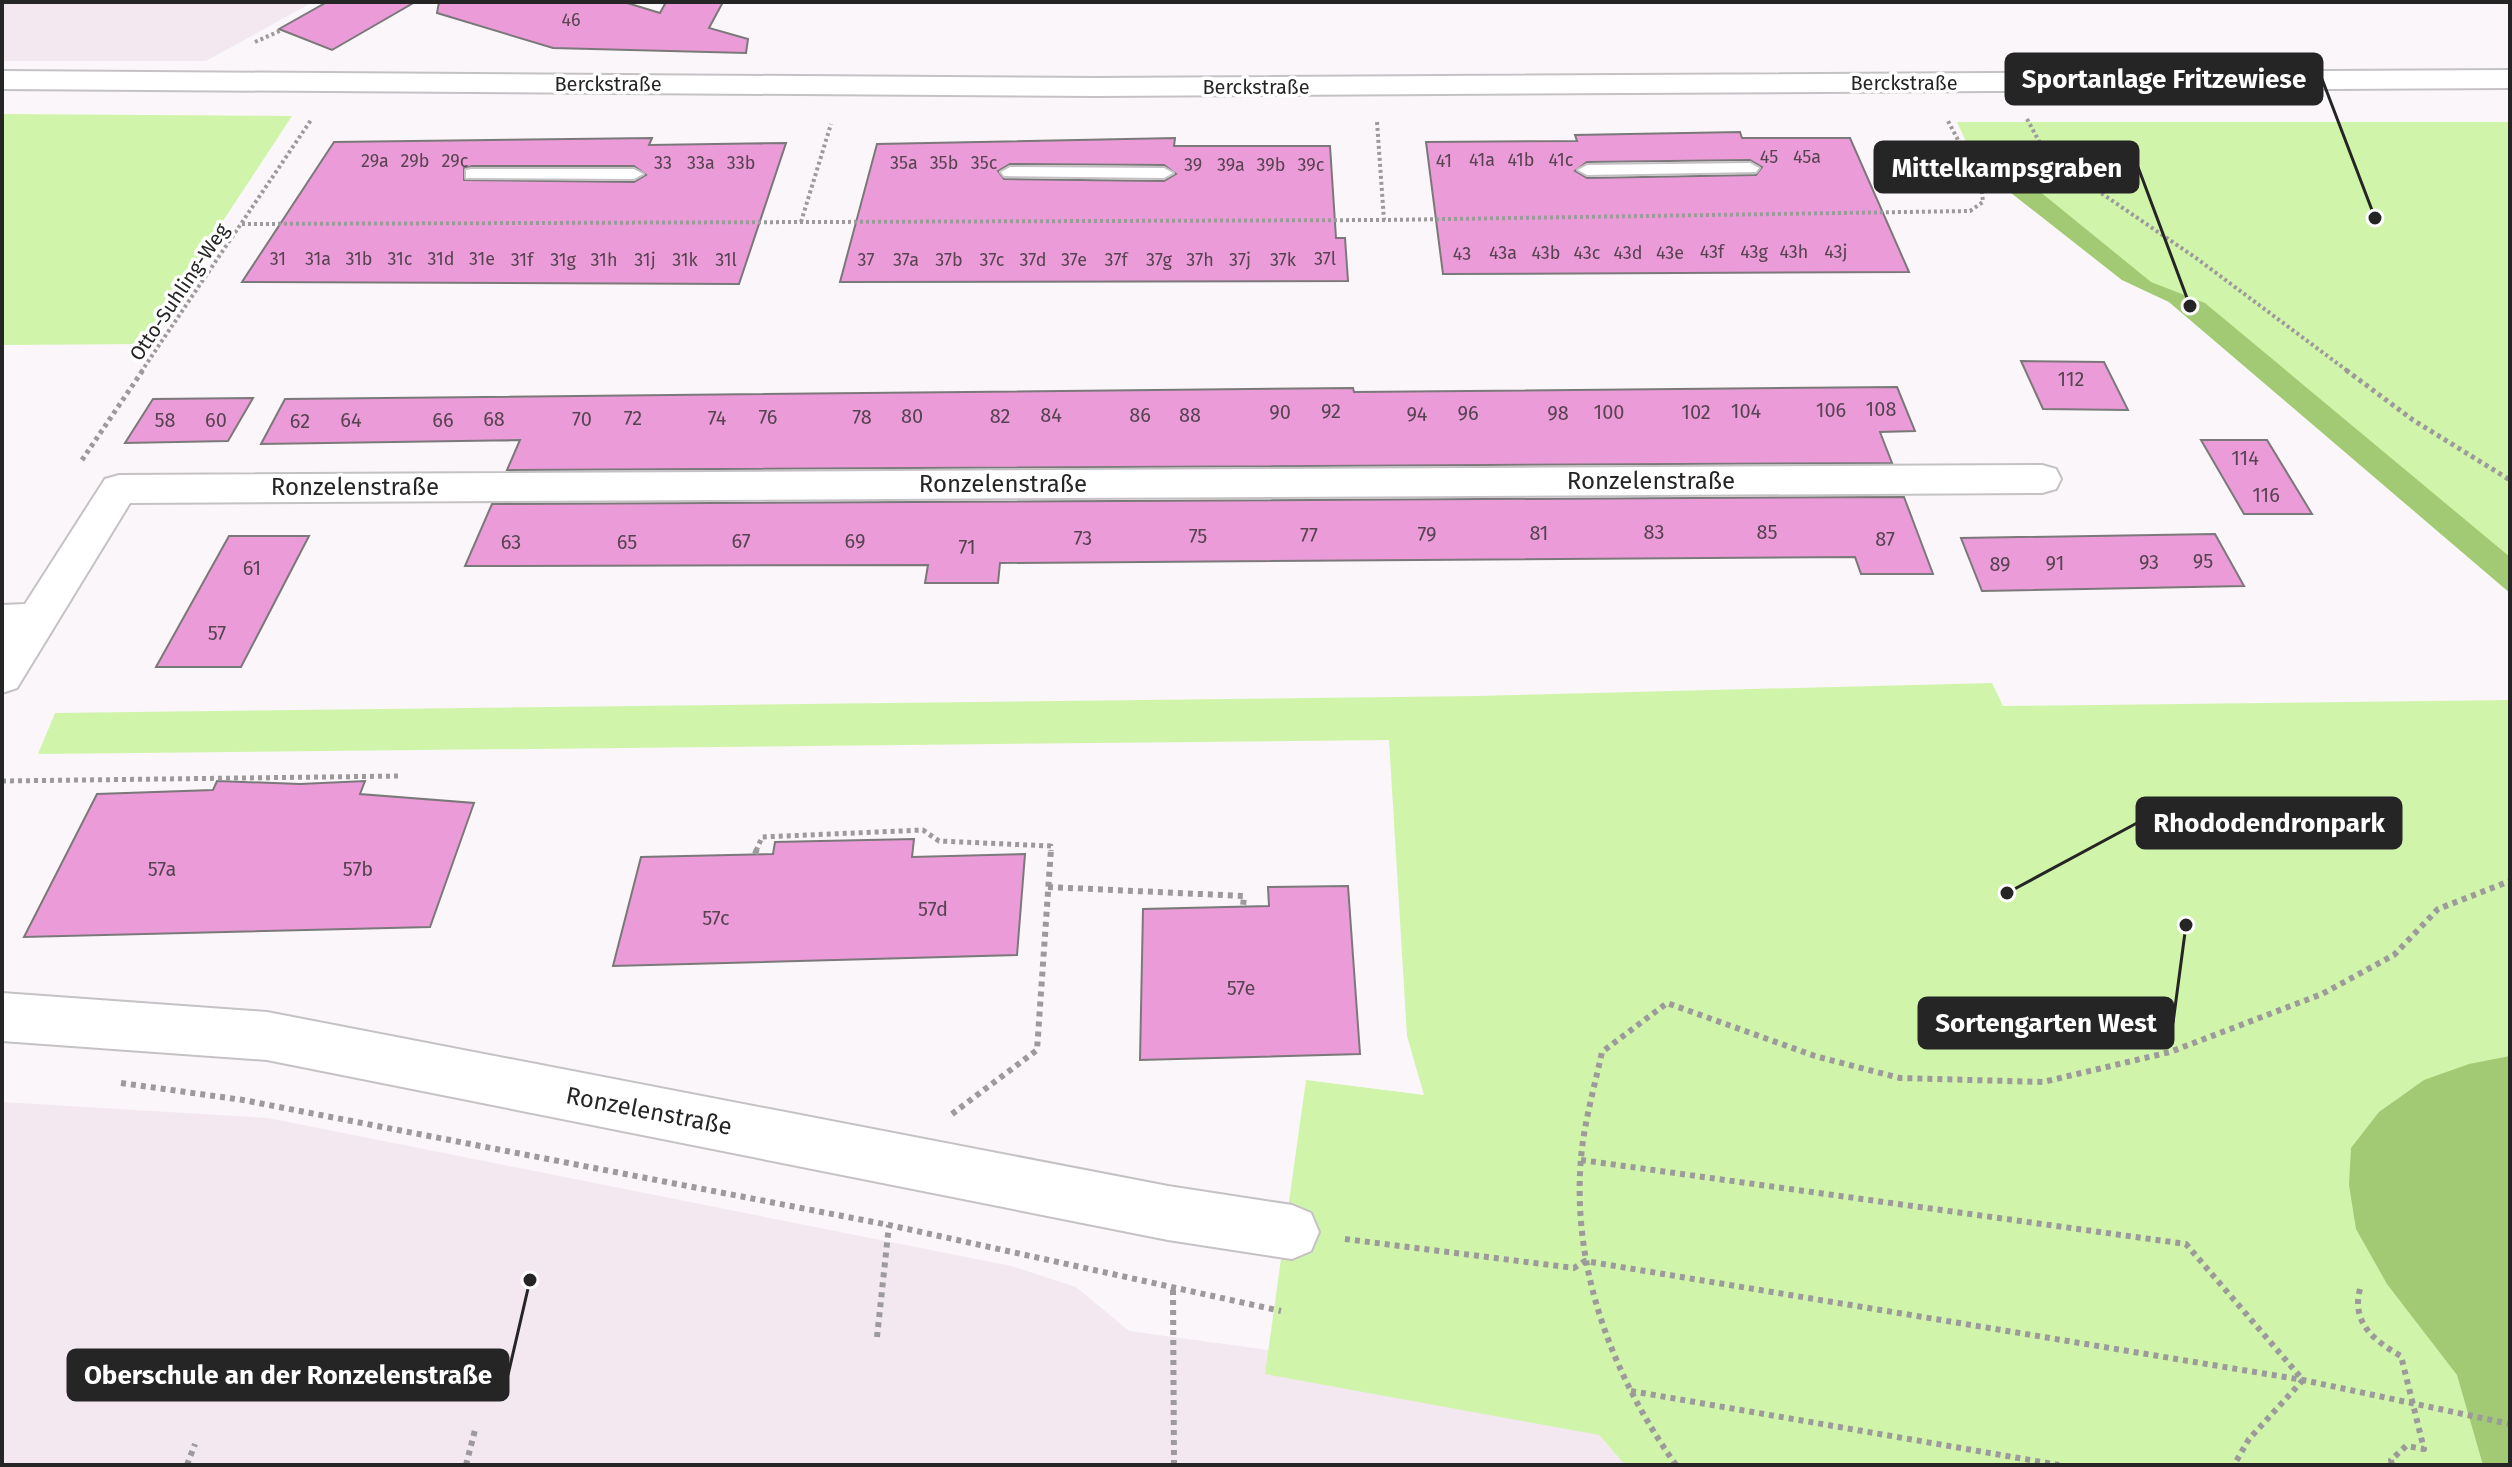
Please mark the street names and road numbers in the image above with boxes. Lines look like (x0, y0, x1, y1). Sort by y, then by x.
street label: Berckstraße (1850, 71, 1958, 95)
street label: Berckstraße (554, 72, 662, 96)
street label: Berckstraße (1202, 75, 1310, 99)
street label: Otto-Suhling-Weg (124, 218, 234, 365)
street label: Ronzelenstraße (1567, 467, 1735, 495)
street label: Ronzelenstraße (919, 470, 1087, 498)
street label: Ronzelenstraße (271, 473, 439, 501)
street label: Ronzelenstraße (564, 1081, 734, 1141)

